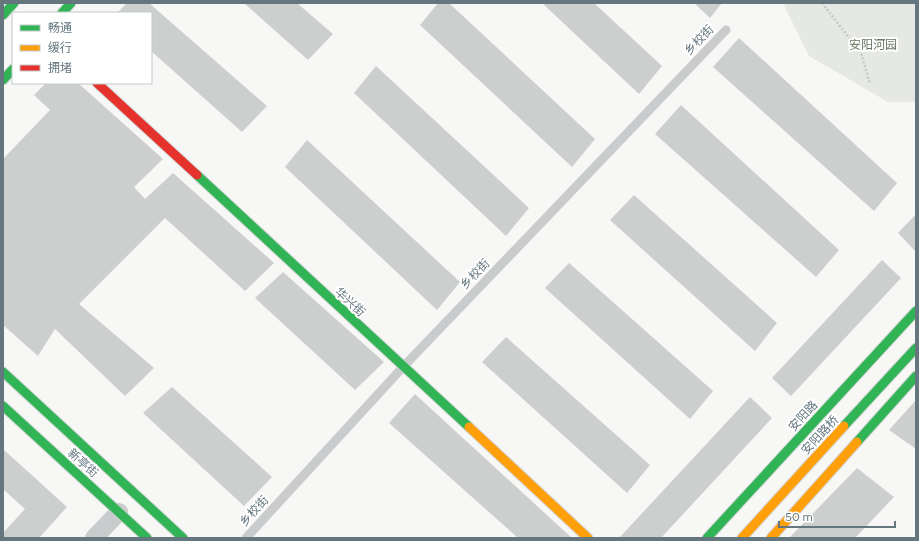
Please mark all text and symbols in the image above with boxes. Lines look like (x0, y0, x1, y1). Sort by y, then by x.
legend (12, 12, 152, 84)
text: 畅通 (48, 21, 72, 35)
street label: 乡校街 (681, 22, 717, 58)
park label: 安阳河园 (849, 38, 897, 52)
text: 缓行 (48, 41, 72, 55)
text: 拥堵 (48, 61, 72, 75)
street label: 乡校街 (457, 256, 493, 292)
street label: 华兴街 (332, 285, 368, 319)
street label: 安阳路 (786, 398, 820, 434)
street label: 安阳路桥 (799, 413, 841, 457)
street label: 新亭街 (65, 446, 101, 480)
street label: 乡校街 (237, 493, 271, 529)
scale bar (779, 503, 895, 529)
text: 50 m (785, 510, 813, 524)

